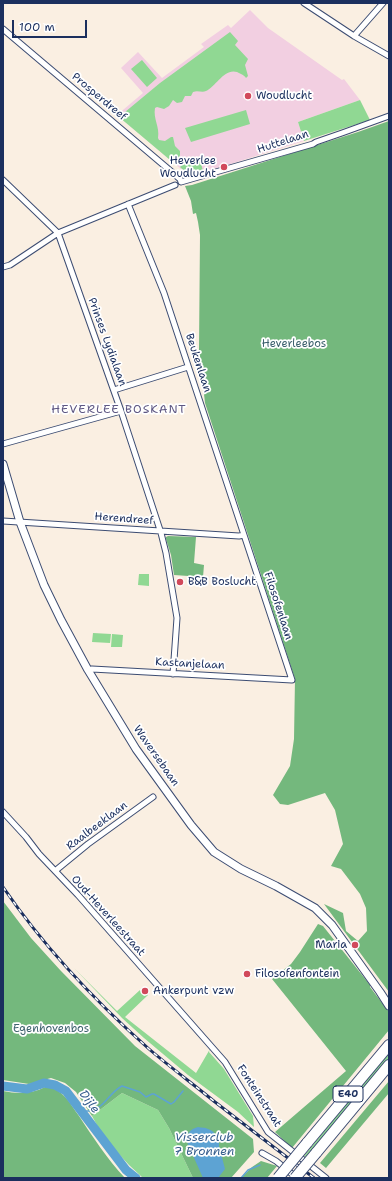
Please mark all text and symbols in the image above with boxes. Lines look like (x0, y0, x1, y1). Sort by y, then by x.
scale bar (14, 12, 89, 38)
text: 100 m (19, 19, 55, 35)
street label: Prosperdreef (69, 70, 129, 124)
place label: Woudlucht (256, 89, 312, 103)
marker: Woudlucht (243, 91, 253, 101)
street label: Huttelaan (256, 128, 310, 156)
place label: Heverlee Woudlucht (160, 154, 216, 180)
marker: Heverlee Woudlucht (219, 162, 229, 172)
street label: Prinses Lydialaan (85, 296, 129, 388)
street label: Beukenlaan (182, 332, 214, 394)
park label: Heverleebos (262, 337, 326, 351)
district label: HEVERLEE BOSKANT (51, 403, 187, 417)
street label: Herendreef (94, 510, 154, 528)
street label: Filosofenlaan (261, 570, 295, 642)
place label: B&B Boslucht (188, 575, 256, 589)
marker: B&B Boslucht (175, 577, 185, 587)
street label: Kastanjelaan (155, 656, 225, 672)
street label: Waversebaan (130, 723, 182, 789)
street label: Raalbeeklaan (64, 799, 130, 853)
street label: Oud-Heverleestraat (68, 873, 148, 959)
place label: Maria (315, 938, 347, 952)
marker: Maria (350, 940, 360, 950)
place label: Filosofenfontein (255, 967, 339, 981)
marker: Filosofenfontein (242, 969, 252, 979)
place label: Ankerpunt vzw (153, 984, 234, 998)
marker: Ankerpunt vzw (140, 986, 150, 996)
park label: Egenhovenbos (13, 1022, 89, 1036)
street label: Fonteinstraat (234, 1062, 284, 1130)
road number: E40 (333, 1086, 363, 1102)
water label: Dijle (76, 1088, 102, 1116)
water label: Visserclub 7 Bronnen (174, 1131, 234, 1159)

